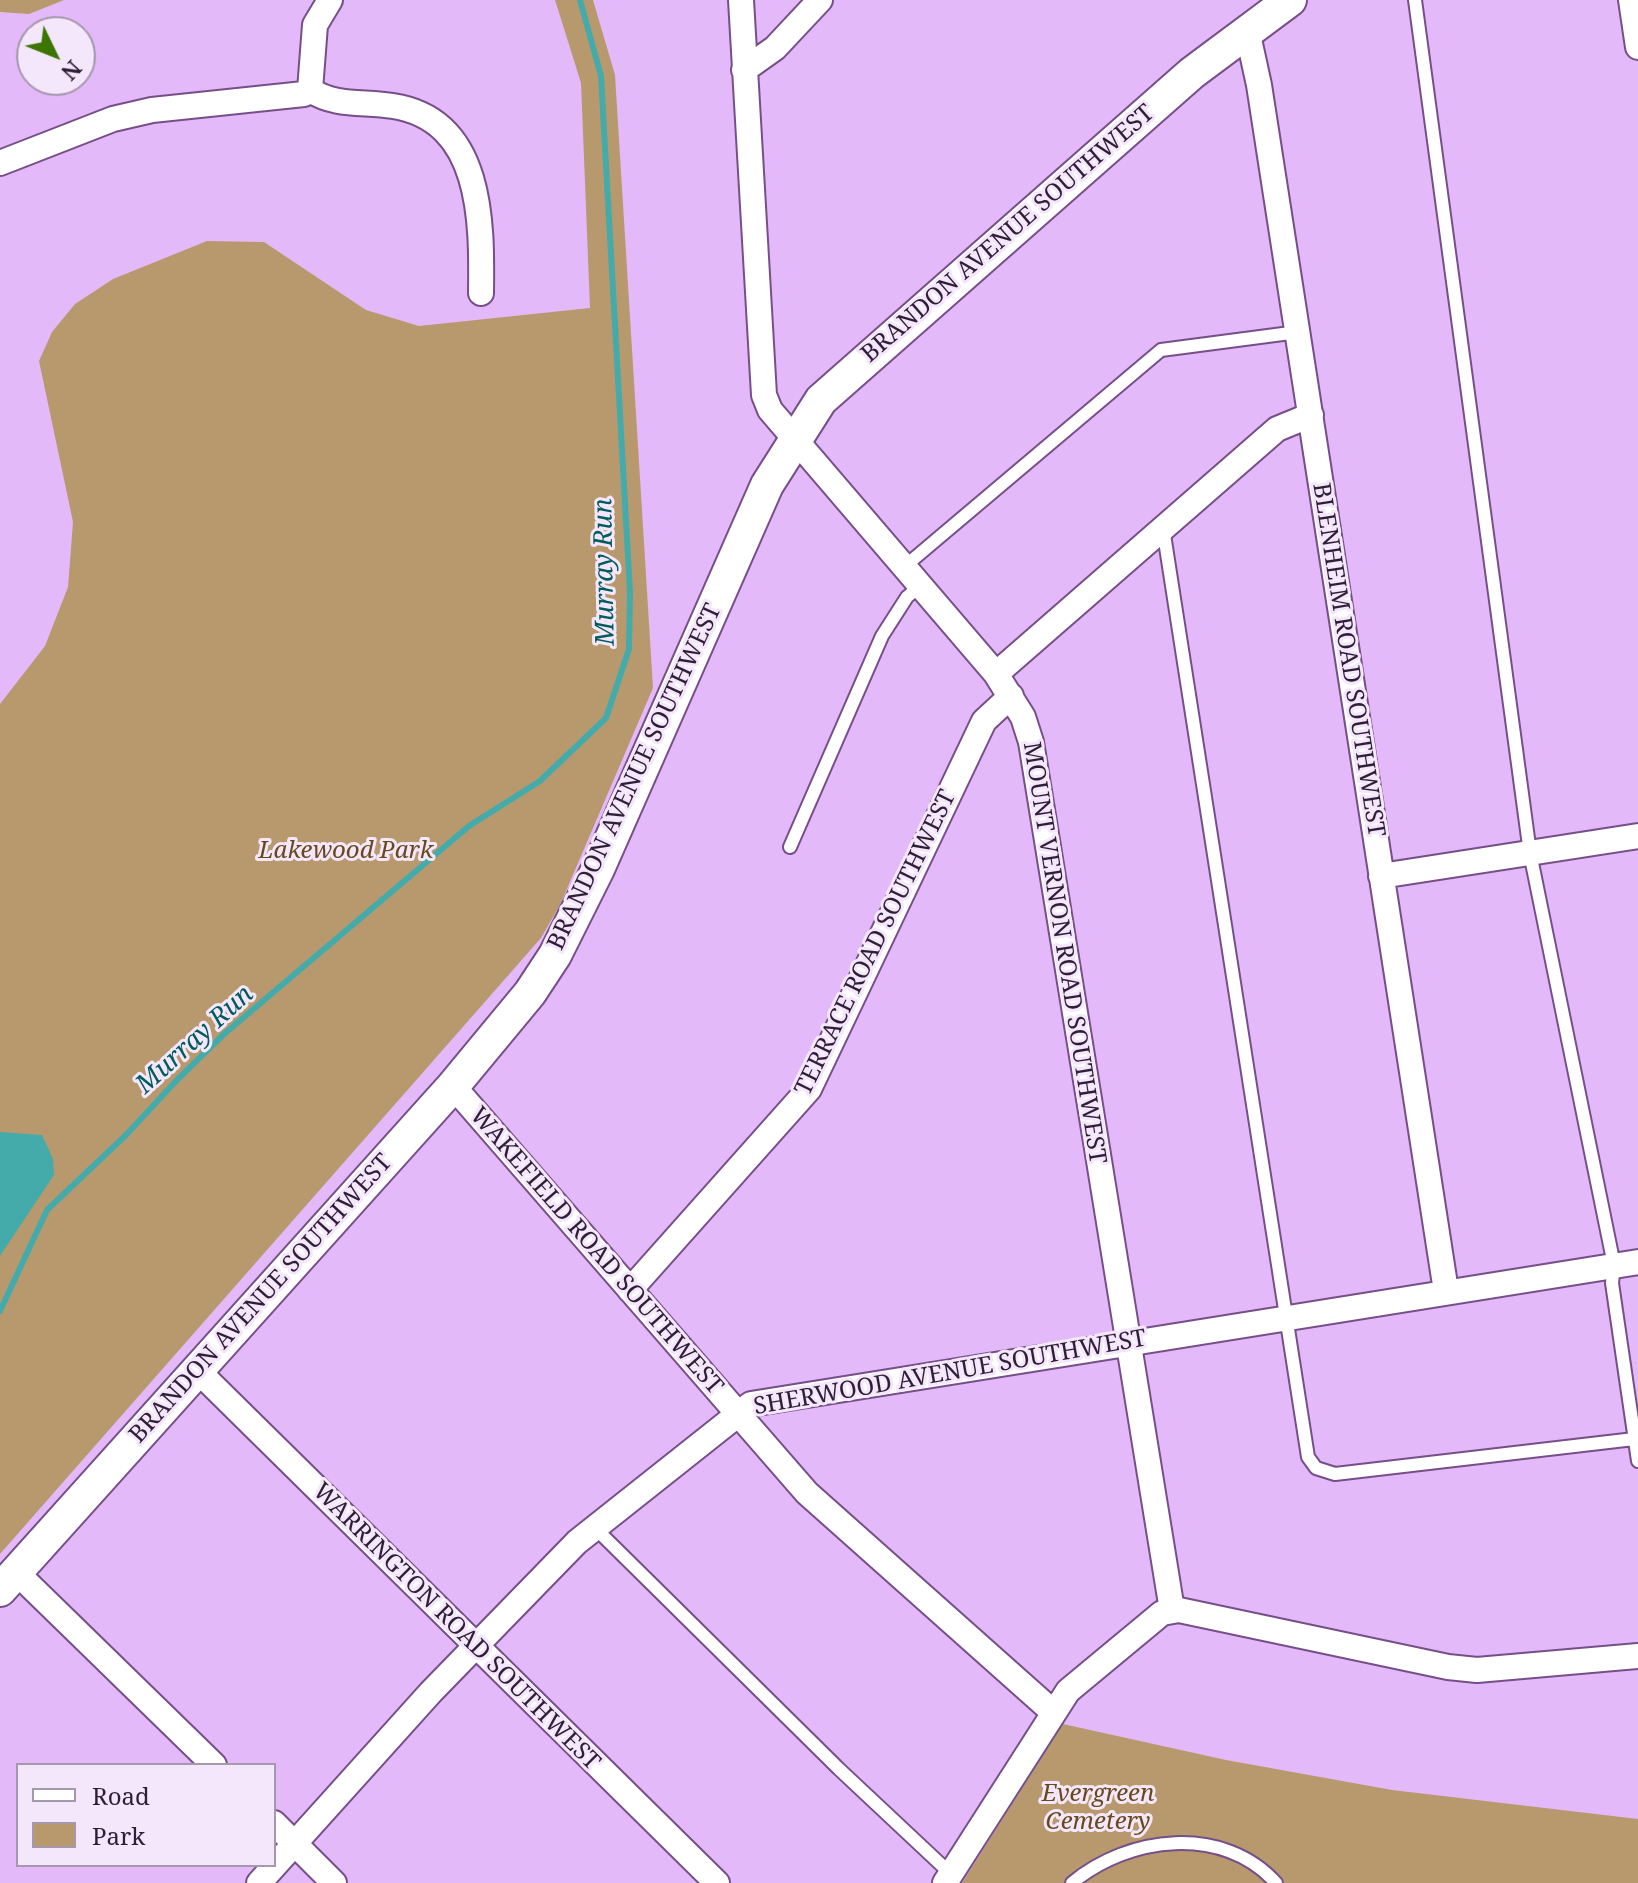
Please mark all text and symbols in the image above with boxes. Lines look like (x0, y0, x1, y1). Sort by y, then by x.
north arrow (16, 16, 96, 96)
text: N (55, 54, 89, 88)
street label: BRANDON AVENUE SOUTHWEST (856, 99, 1160, 369)
street label: BLENHEIM ROAD SOUTHWEST (1306, 481, 1390, 839)
water label: Murray Run (588, 498, 622, 646)
street label: BRANDON AVENUE SOUTHWEST (542, 599, 728, 955)
street label: MOUNT VERNON ROAD SOUTHWEST (1016, 740, 1112, 1166)
street label: TERRACE ROAD SOUTHWEST (789, 786, 963, 1100)
park label: Lakewood Park (259, 837, 433, 865)
water label: Murray Run (130, 979, 260, 1101)
street label: WAKEFIELD ROAD SOUTHWEST (463, 1102, 729, 1400)
street label: BRANDON AVENUE SOUTHWEST (124, 1149, 398, 1449)
street label: SHERWOOD AVENUE SOUTHWEST (751, 1324, 1149, 1422)
street label: WARRINGTON ROAD SOUTHWEST (306, 1477, 606, 1777)
legend (16, 1763, 276, 1867)
text: Road (92, 1779, 150, 1812)
park label: Evergreen Cemetery (1042, 1780, 1154, 1836)
text: Park (92, 1819, 145, 1852)

